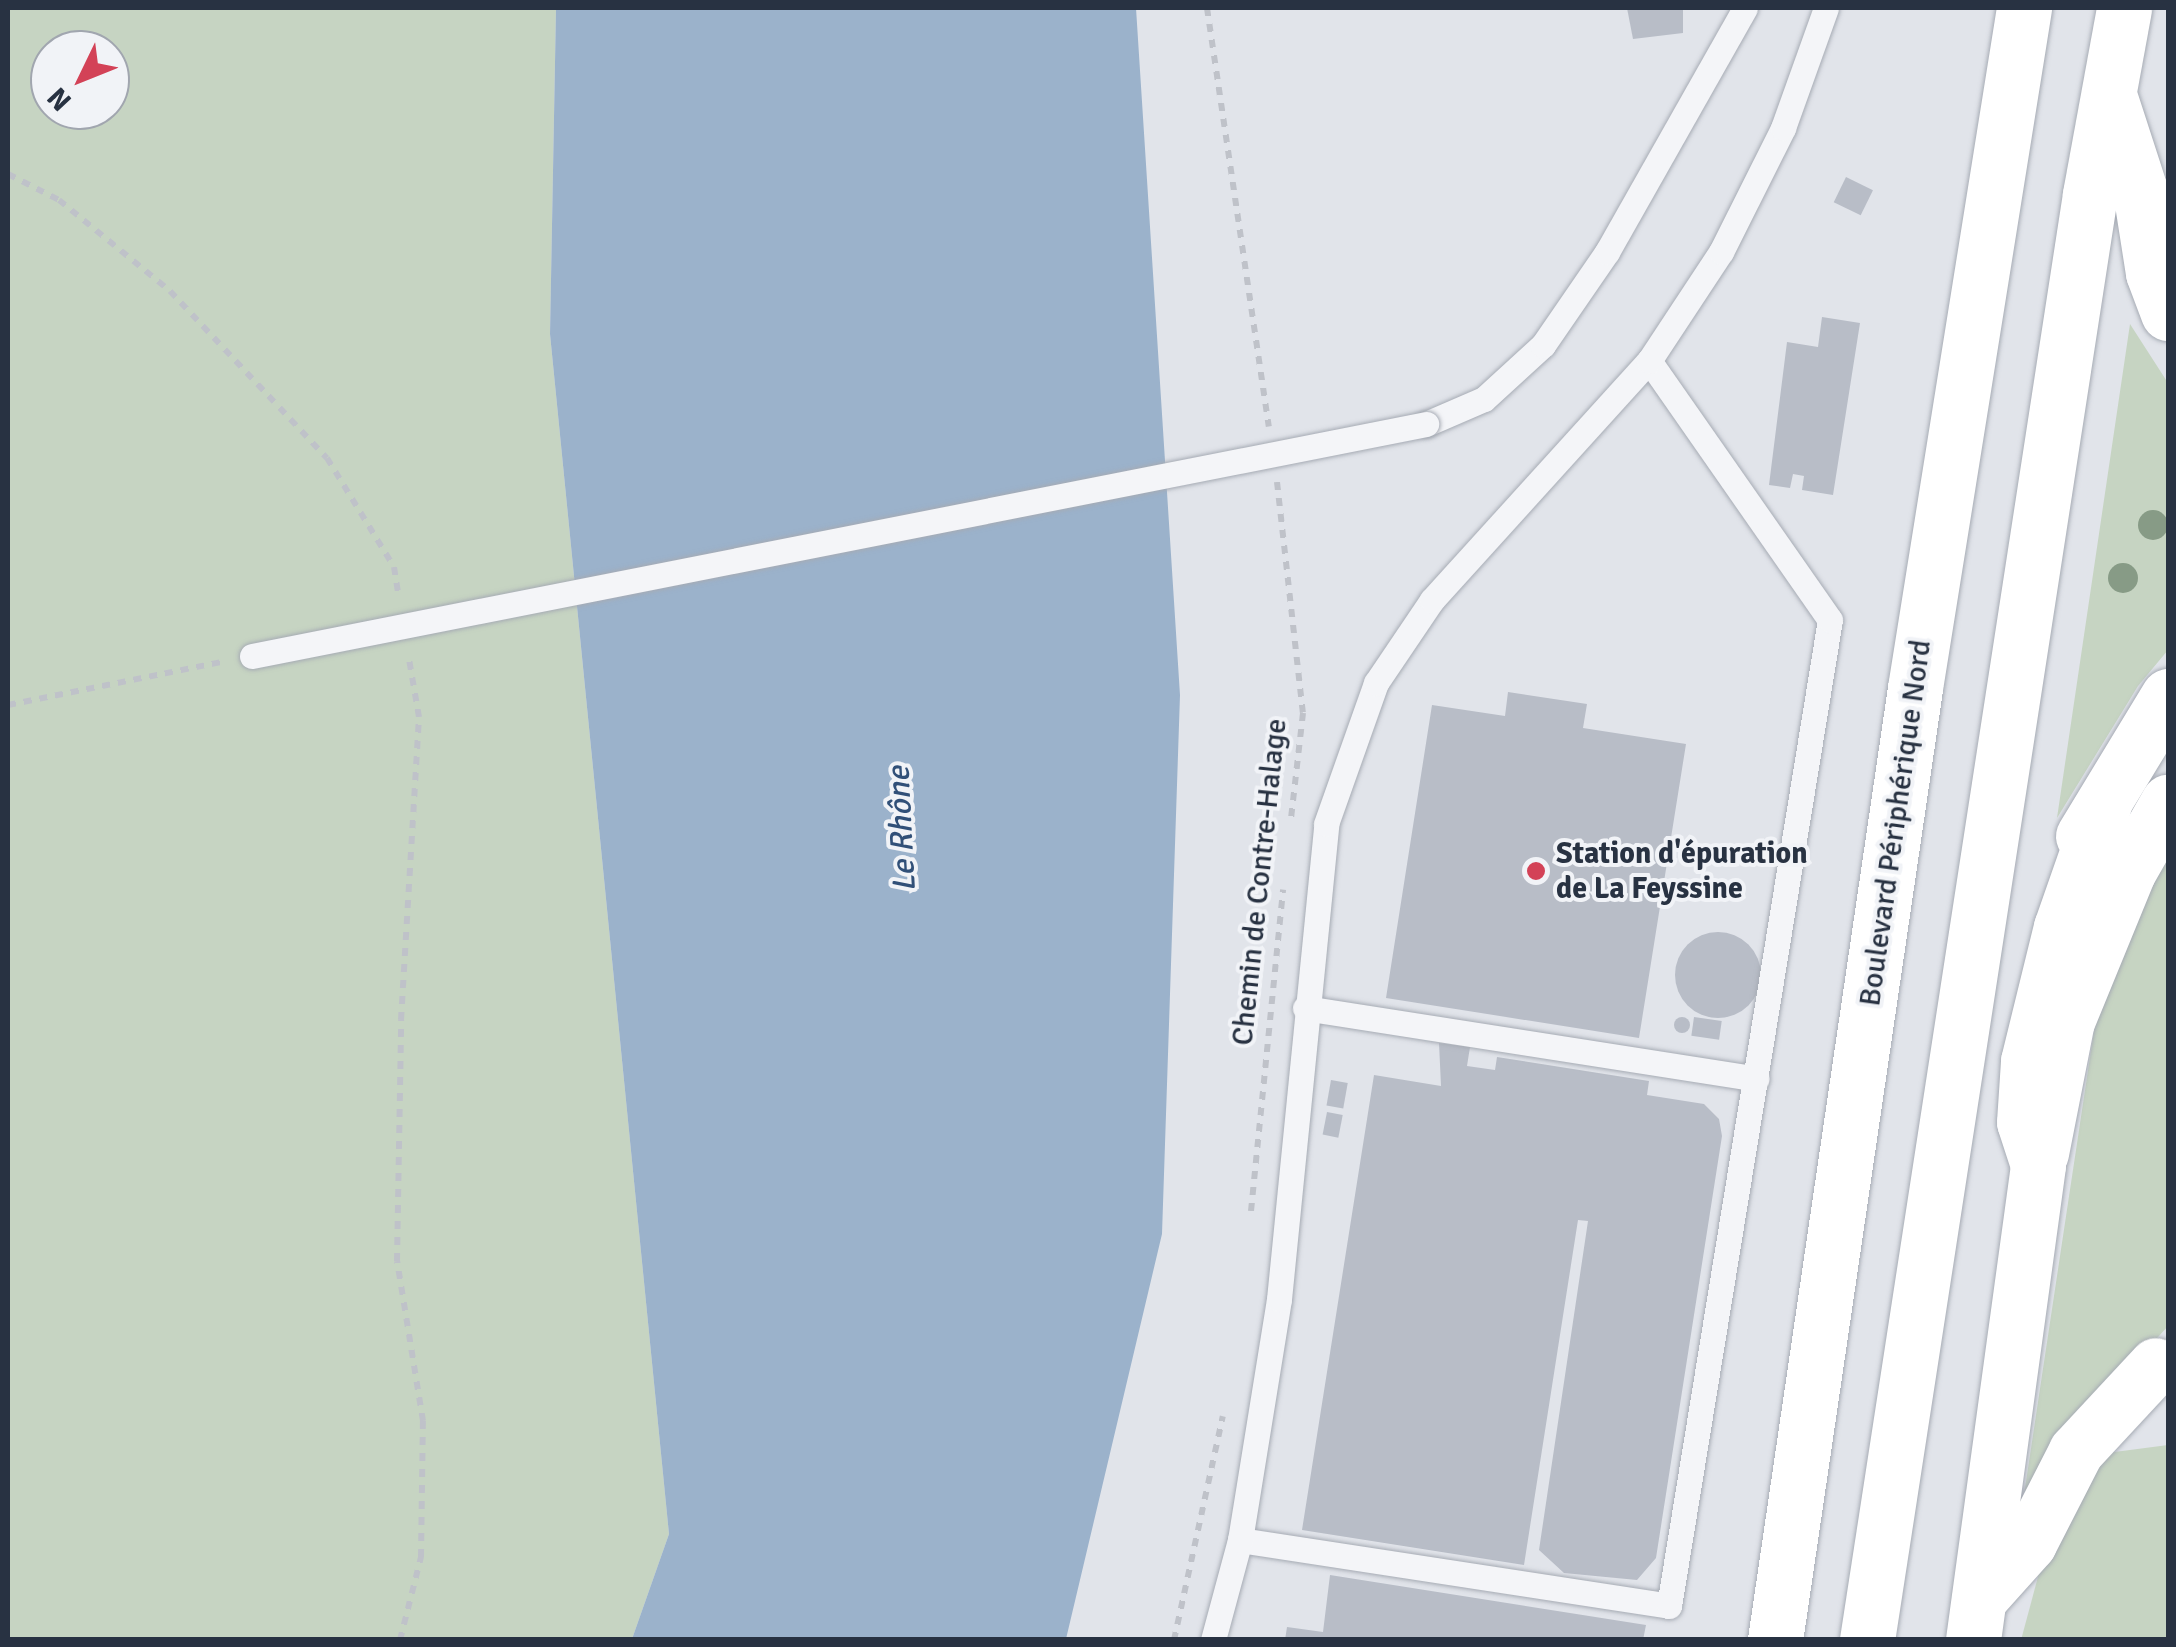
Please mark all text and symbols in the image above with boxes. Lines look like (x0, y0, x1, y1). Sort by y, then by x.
north arrow (30, 30, 130, 130)
text: N (40, 80, 79, 118)
street label: Boulevard Périphérique Nord (1852, 637, 1940, 1009)
street label: Chemin de Contre-Halage (1225, 717, 1295, 1047)
water label: Le Rhône (880, 765, 924, 893)
place label: Station d'épuration de La Feyssine (1556, 836, 1808, 906)
marker: Station d'épuration de La Feyssine (1525, 860, 1547, 882)

